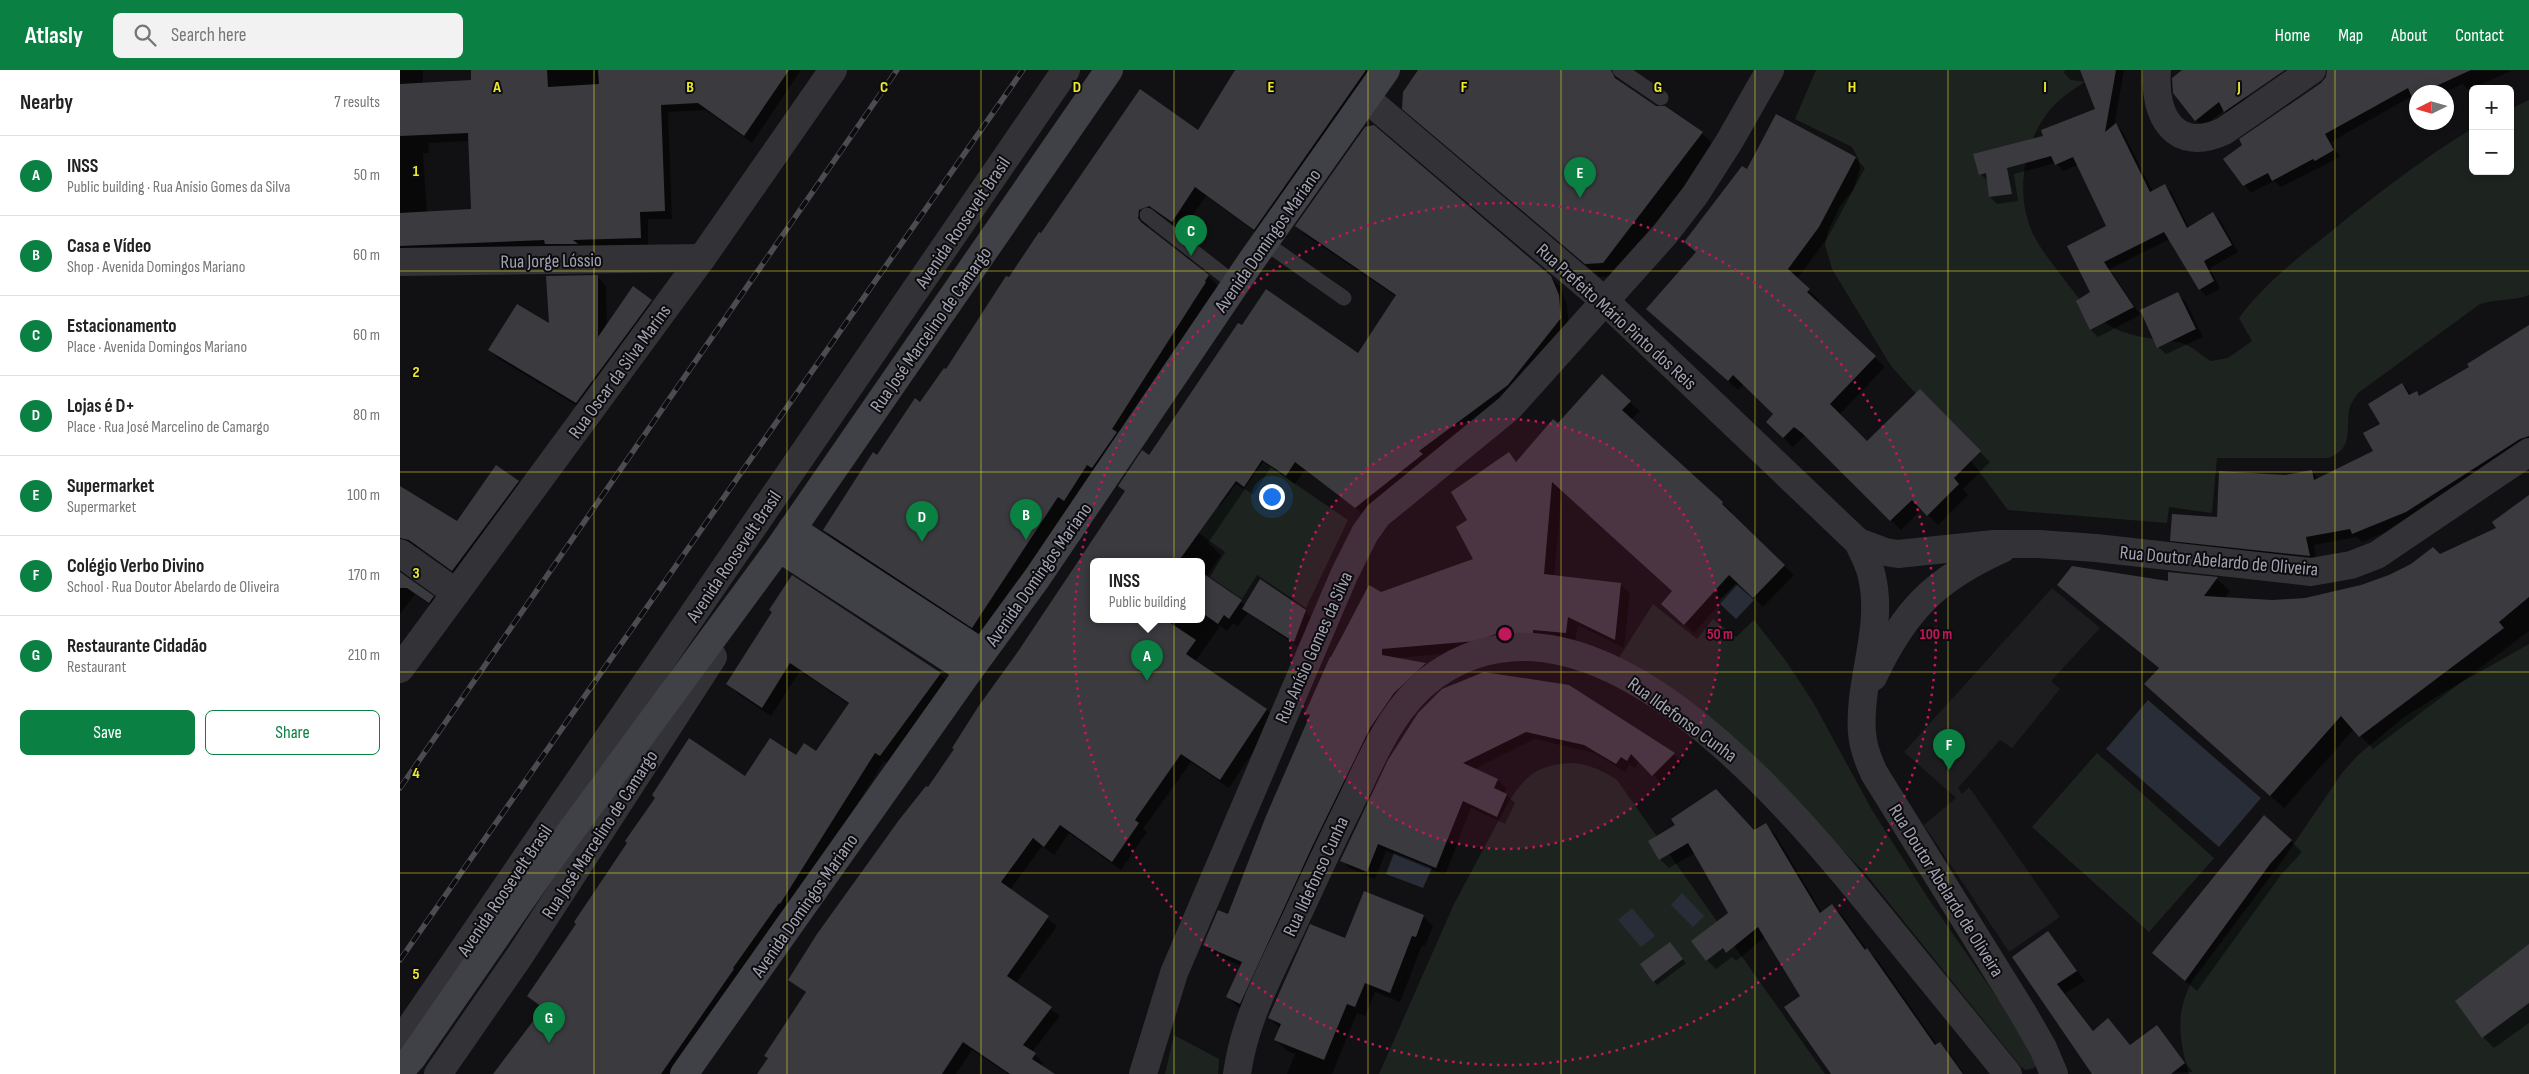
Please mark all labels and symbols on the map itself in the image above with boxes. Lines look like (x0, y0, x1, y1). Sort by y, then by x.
text: A (492, 78, 501, 97)
text: B (686, 78, 694, 97)
text: C (880, 78, 888, 97)
text: D (1073, 78, 1081, 97)
text: E (1268, 78, 1275, 97)
text: F (1461, 78, 1468, 97)
text: G (1654, 78, 1662, 97)
text: H (1848, 78, 1856, 97)
text: I (2043, 78, 2047, 97)
text: J (2236, 78, 2241, 97)
north arrow (2409, 85, 2454, 130)
street label: Avenida Roosevelt Brasil (910, 153, 1016, 294)
pin: E (1564, 157, 1596, 198)
text: 1 (413, 162, 420, 181)
street label: Avenida Domingos Mariano (1210, 165, 1326, 318)
pin: C (1175, 215, 1207, 256)
street label: Rua Prefeito Mário Pinto dos Reis (1531, 239, 1701, 395)
street label: Rua José Marcelino de Camargo (865, 243, 997, 417)
street label: Rua Jorge Lóssio (500, 249, 602, 274)
street label: Rua Oscar da Silva Marins (564, 300, 677, 443)
text: 2 (412, 363, 420, 382)
your location (1259, 484, 1285, 510)
street label: Avenida Roosevelt Brasil (681, 487, 787, 628)
street label: Avenida Domingos Mariano (981, 499, 1097, 652)
pin: B (1010, 499, 1042, 540)
pin: D (906, 501, 938, 542)
street label: Rua Doutor Abelardo de Oliveira (2119, 541, 2319, 582)
text: 3 (412, 564, 420, 583)
street label: Rua Anísio Gomes da Silva (1271, 568, 1358, 727)
centre of rings (1496, 625, 1514, 643)
text: 50 m (1707, 625, 1733, 644)
text: 100 m (1920, 625, 1952, 644)
pin: A (1131, 640, 1163, 681)
street label: Rua Ildefonso Cunha (1623, 673, 1741, 768)
pin: F (1933, 729, 1965, 770)
street label: Rua José Marcelino de Camargo (537, 746, 663, 923)
text: 4 (412, 764, 420, 783)
street label: Rua Doutor Abelardo de Oliveira (1883, 800, 2008, 981)
street label: Rua Ildefonso Cunha (1279, 813, 1354, 940)
street label: Avenida Roosevelt Brasil (452, 821, 558, 962)
street label: Avenida Domingos Mariano (747, 830, 863, 983)
text: 5 (412, 965, 420, 984)
pin: G (533, 1002, 565, 1043)

